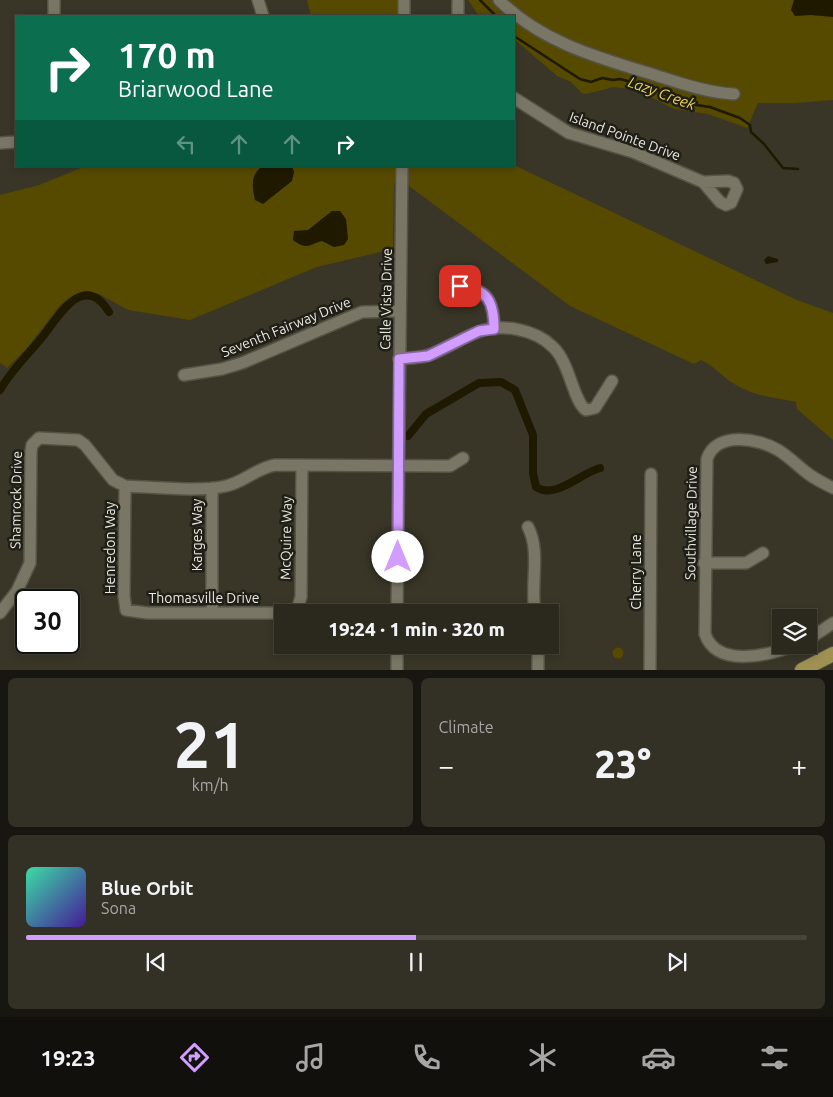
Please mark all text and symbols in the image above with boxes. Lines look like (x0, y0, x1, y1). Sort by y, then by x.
icon: right (35, 35, 100, 100)
text: 170 m (118, 35, 216, 75)
water label: Lazy Creek (626, 73, 698, 113)
text: Briarwood Lane (118, 76, 274, 101)
street label: Island Pointe Drive (567, 108, 683, 164)
icon: left (172, 130, 200, 158)
icon: ahead (225, 130, 253, 158)
icon: ahead (278, 130, 306, 158)
icon: right (331, 130, 359, 158)
street label: Calle Vista Drive (377, 248, 395, 350)
pin (439, 265, 481, 307)
icon: arrive (446, 272, 474, 300)
street label: Seventh Fairway Drive (219, 294, 353, 360)
street label: Shamrock Drive (7, 451, 25, 549)
street label: Southvillage Drive (682, 466, 700, 580)
street label: McQuire Way (277, 496, 295, 580)
street label: Karges Way (189, 498, 205, 571)
street label: Henredon Way (102, 501, 118, 594)
position arrow (371, 530, 423, 582)
street label: Cherry Lane (628, 534, 644, 610)
speed limit sign: 30 (15, 589, 80, 654)
street label: Thomasville Drive (149, 590, 259, 606)
map controls (772, 609, 817, 654)
button: layers (772, 609, 817, 654)
text: 19:24 · 1 min · 320 m (328, 618, 505, 640)
text: 21 (174, 707, 247, 780)
text: Climate (439, 718, 494, 736)
text: 23° (594, 743, 651, 785)
text: − (439, 750, 454, 781)
text: + (791, 750, 807, 781)
text: km/h (192, 776, 229, 794)
text: Blue Orbit (101, 877, 194, 899)
text: Sona (101, 899, 136, 917)
icon: previous (142, 948, 170, 976)
icon: pause (402, 948, 430, 976)
icon: next (663, 948, 691, 976)
icon: directions (177, 1040, 212, 1075)
icon: music (293, 1040, 328, 1075)
icon: phone (409, 1040, 444, 1075)
icon: climate (525, 1040, 560, 1075)
icon: car (641, 1040, 676, 1075)
icon: filters (757, 1040, 792, 1075)
text: 19:23 (41, 1045, 96, 1070)

